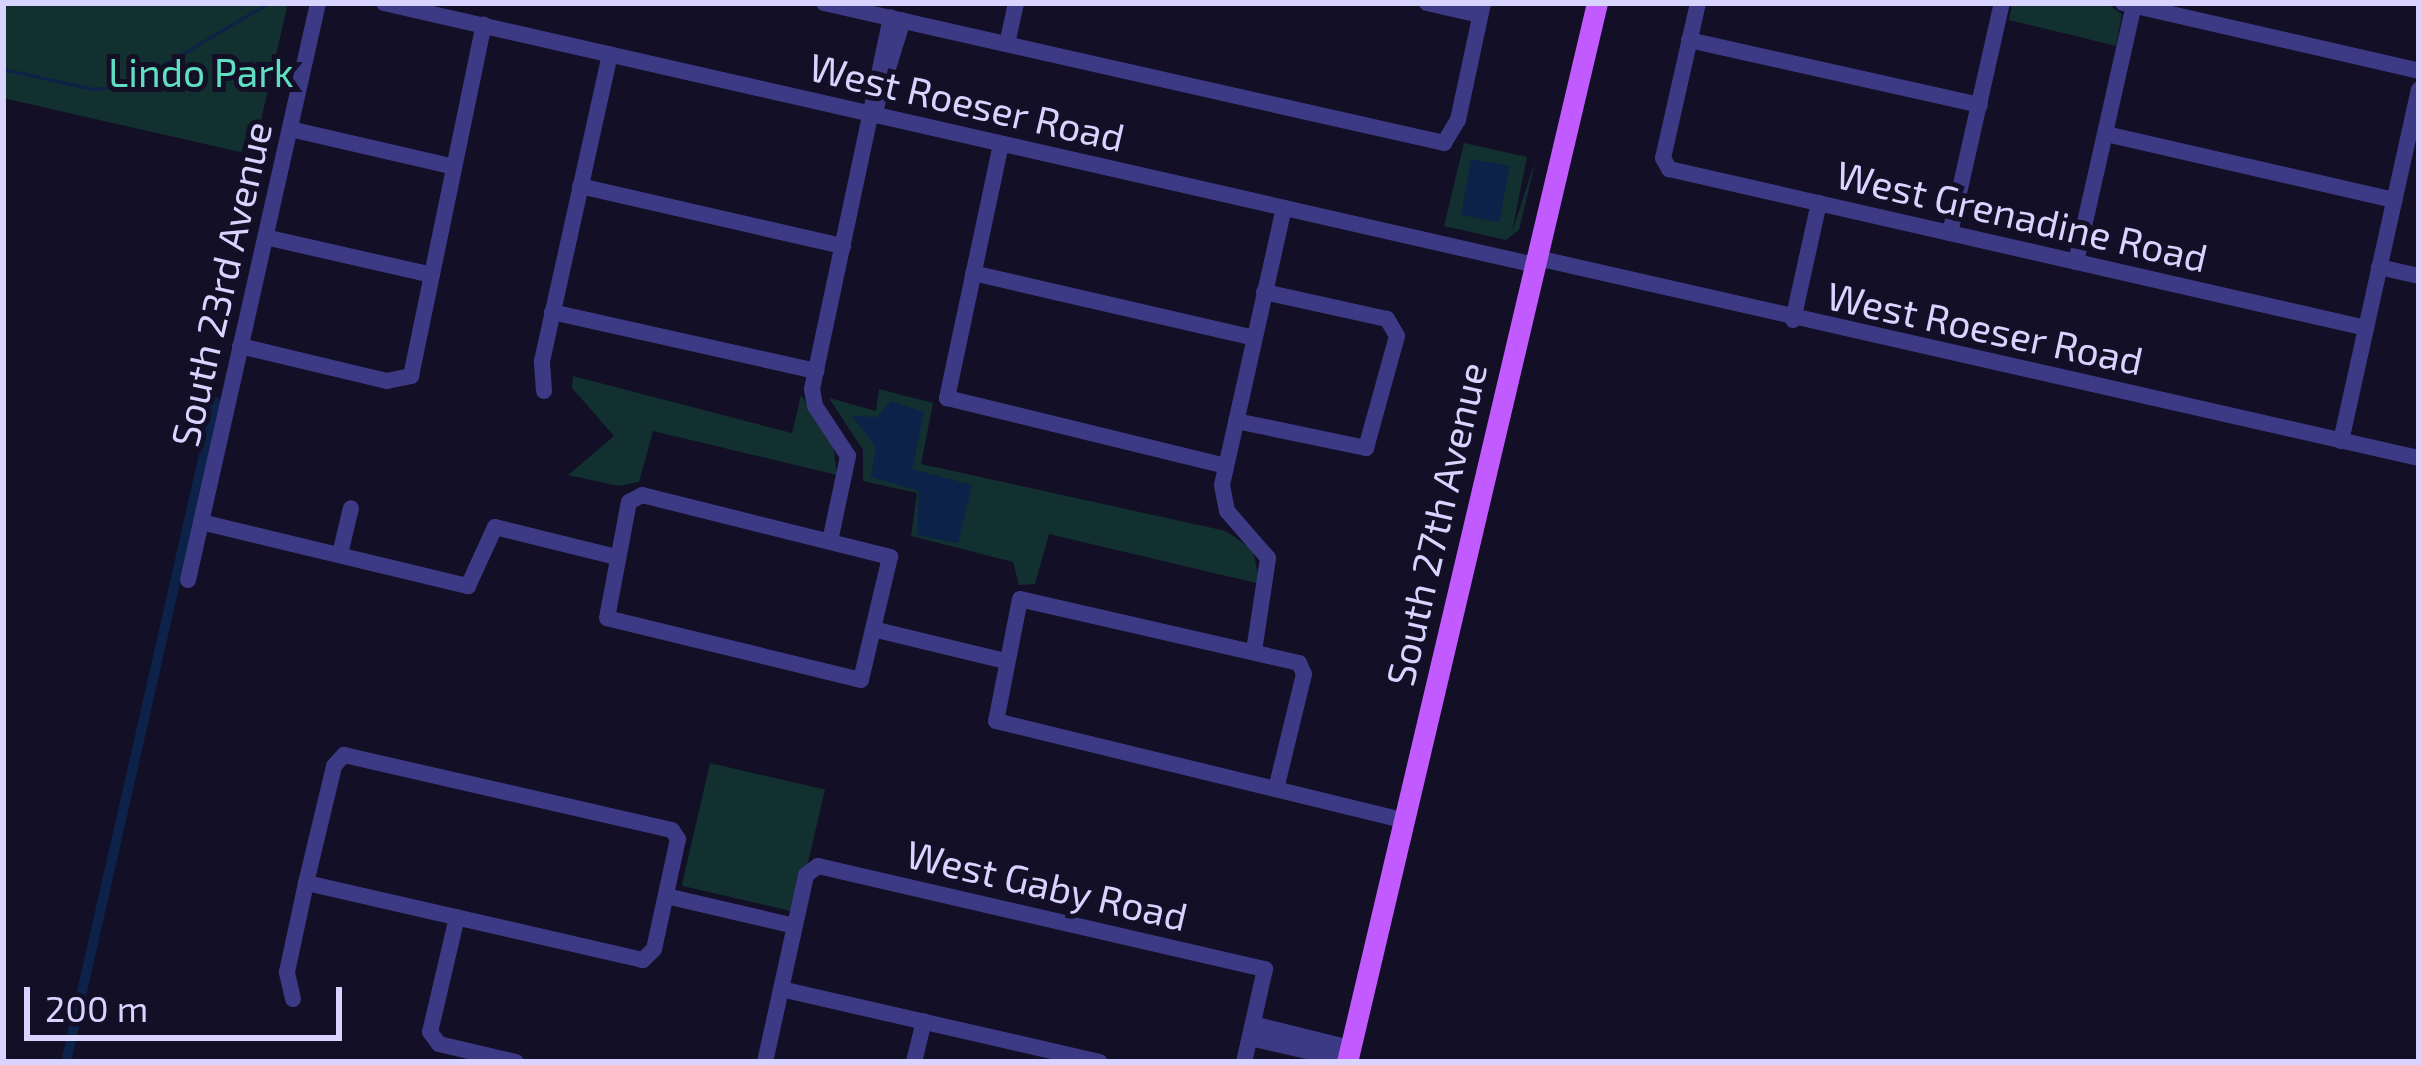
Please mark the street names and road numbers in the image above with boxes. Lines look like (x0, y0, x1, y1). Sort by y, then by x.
street label: West Roeser Road (805, 43, 1129, 161)
street label: South 23rd Avenue (161, 116, 281, 452)
street label: West Grenadine Road (1832, 151, 2212, 281)
street label: West Roeser Road (1822, 272, 2148, 384)
street label: South 27th Avenue (1376, 357, 1496, 691)
street label: West Gaby Road (902, 830, 1192, 940)

